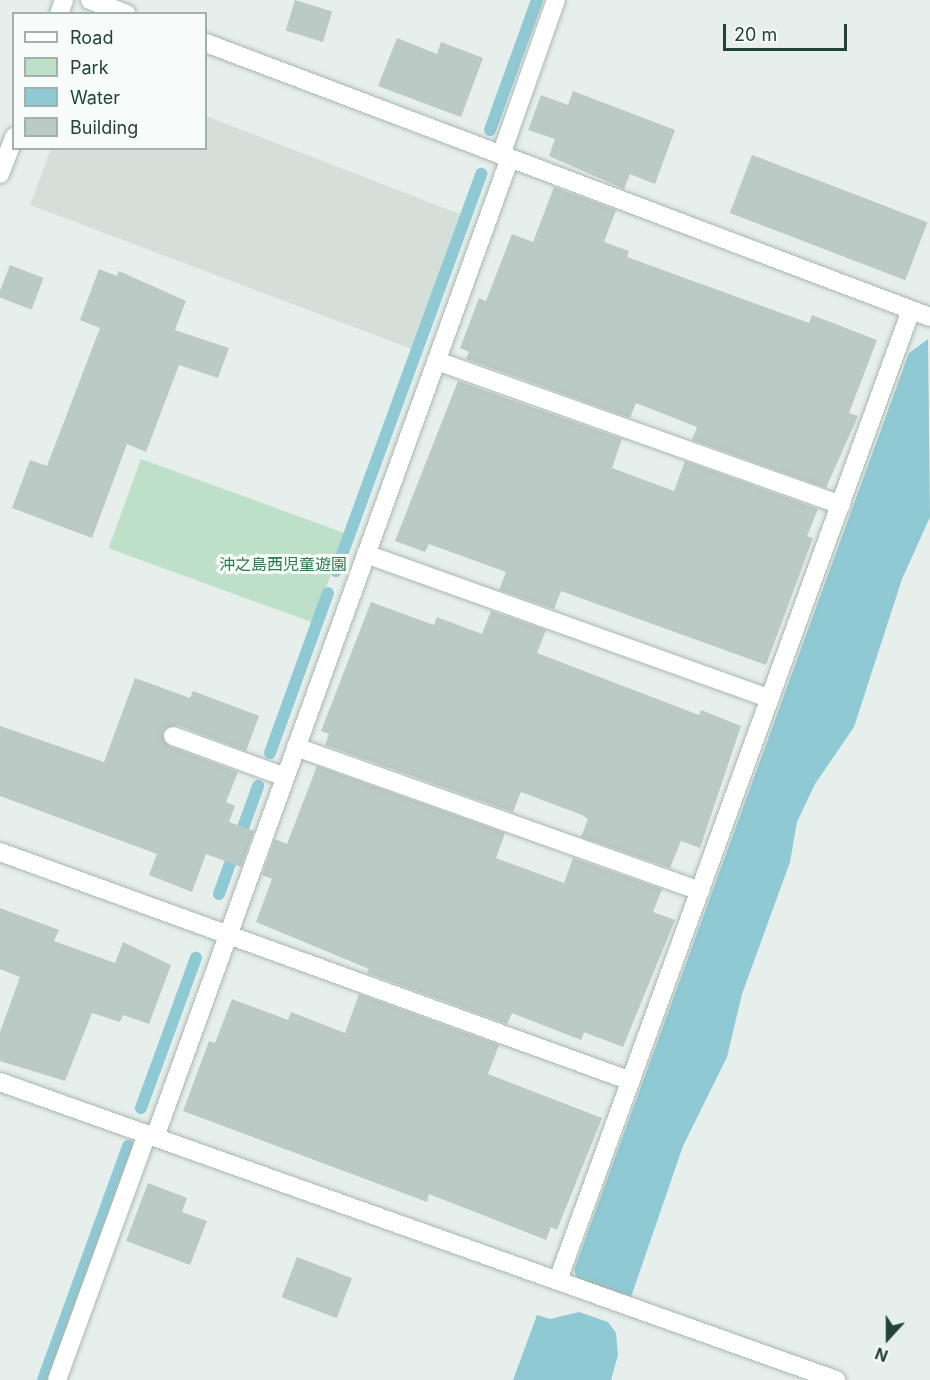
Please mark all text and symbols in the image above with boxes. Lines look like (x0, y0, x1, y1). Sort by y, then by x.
legend (12, 12, 207, 150)
scale bar (726, 12, 850, 50)
text: 20 m (734, 24, 777, 45)
text: Road (70, 27, 113, 48)
text: Park (70, 57, 109, 78)
text: Water (70, 87, 120, 108)
text: Building (70, 117, 138, 138)
park label: 沖之島西児童遊園 (219, 554, 347, 574)
north arrow (858, 1308, 918, 1368)
text: N (872, 1343, 891, 1366)

